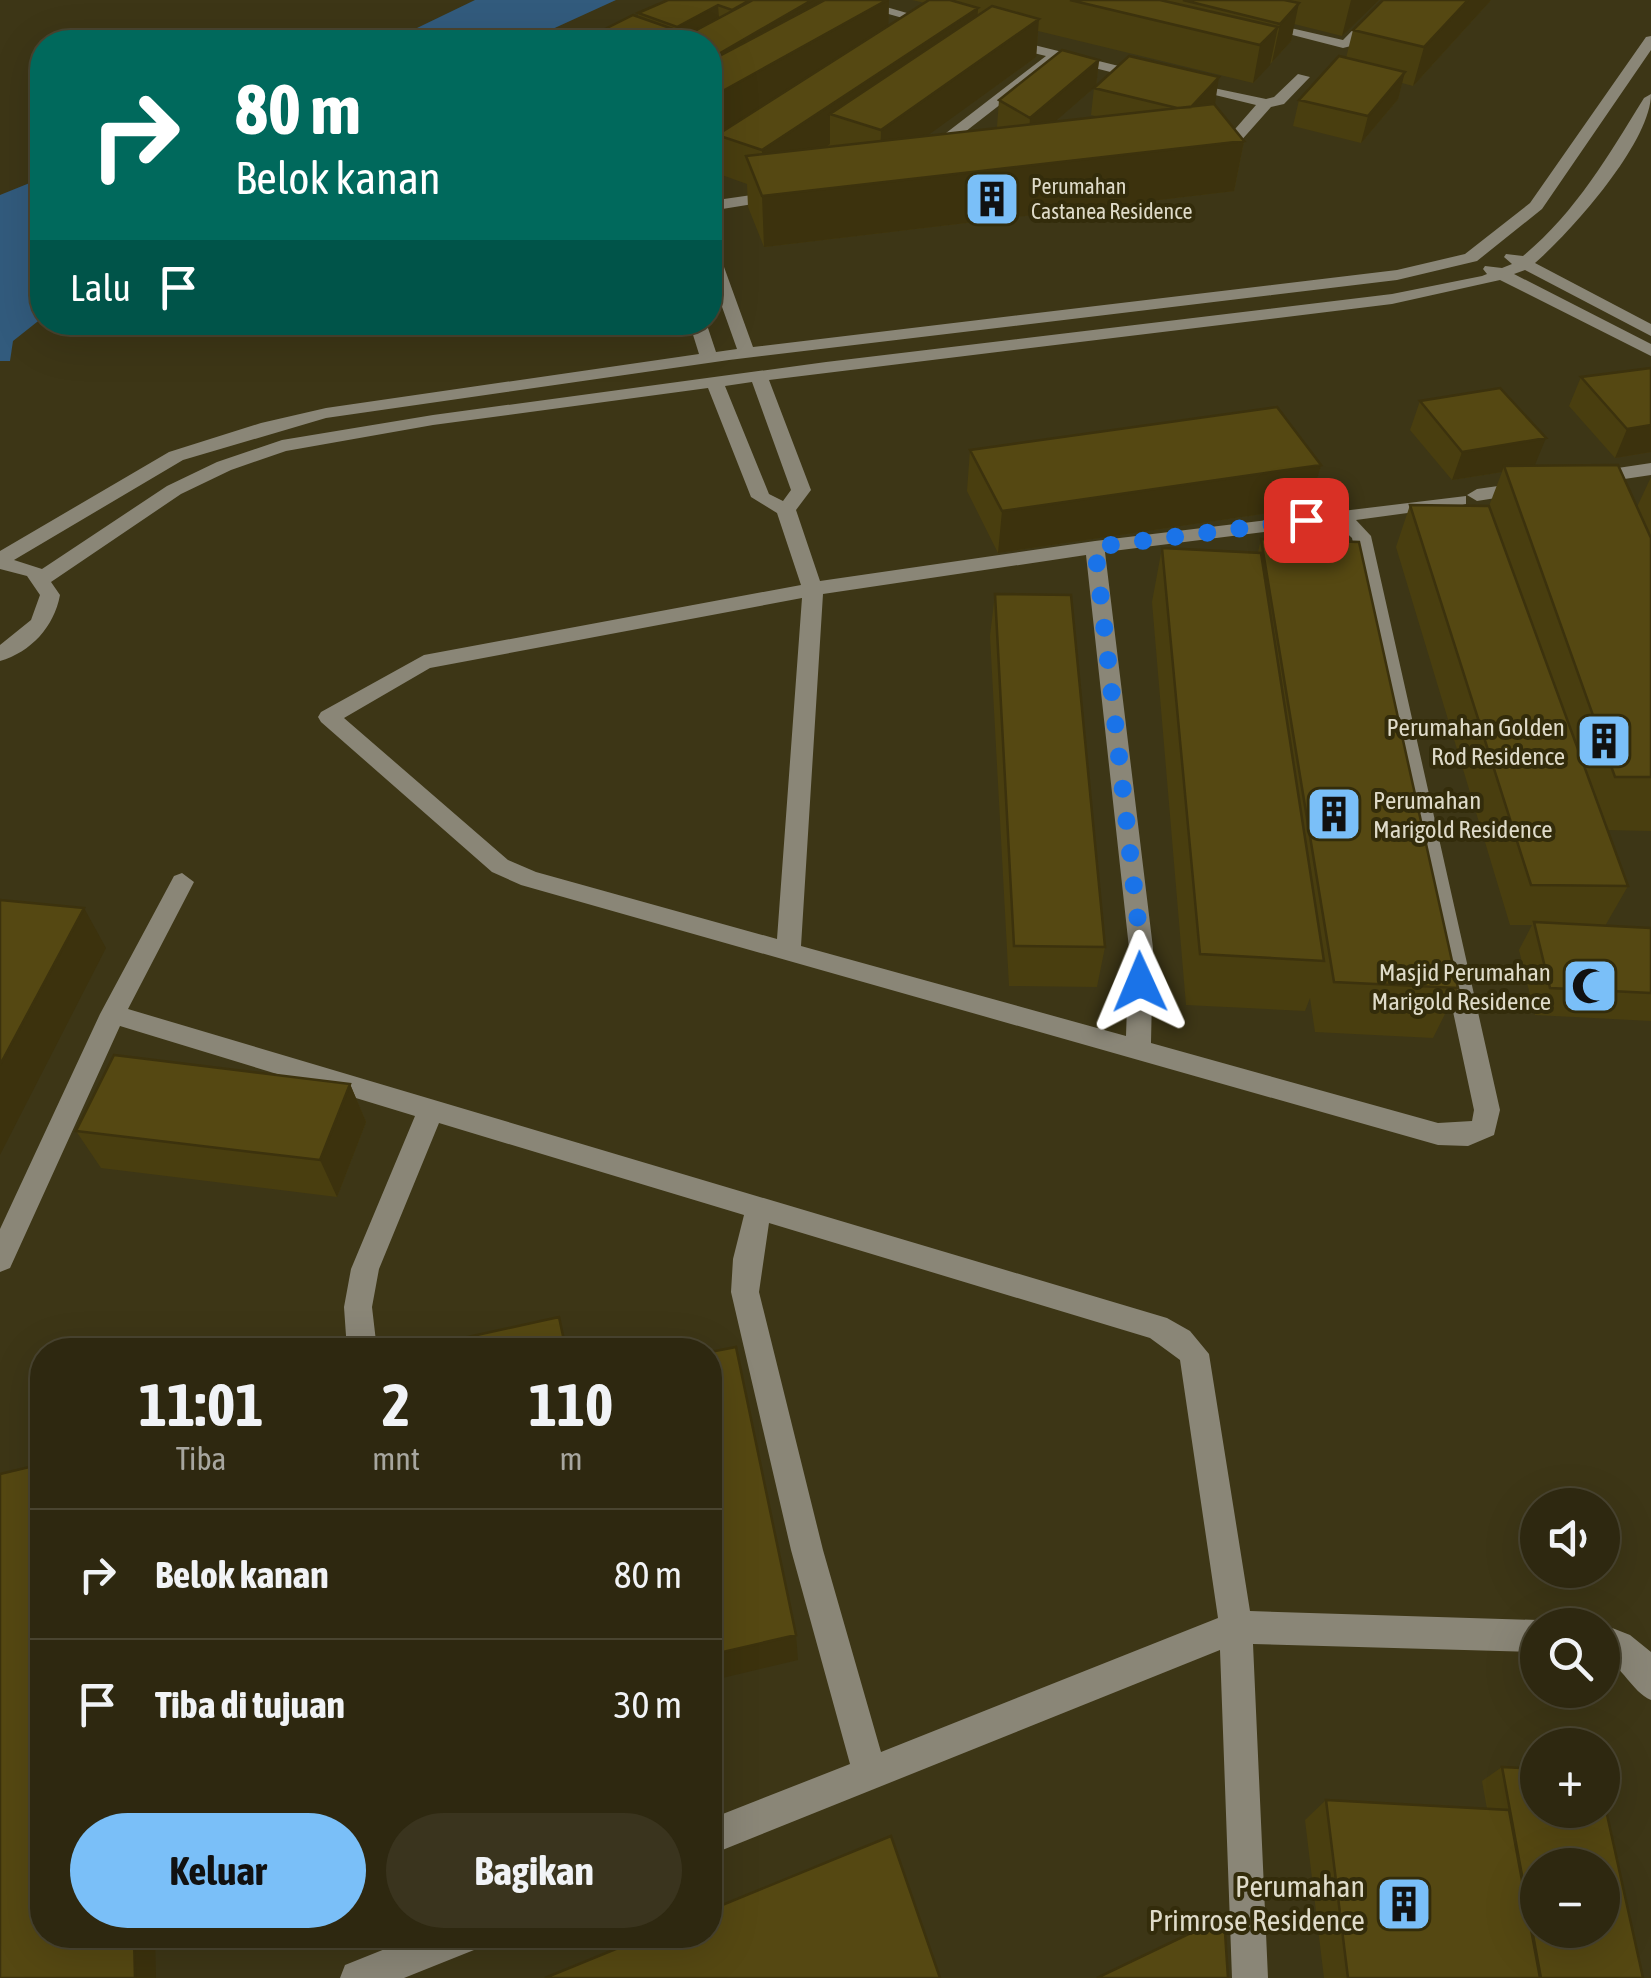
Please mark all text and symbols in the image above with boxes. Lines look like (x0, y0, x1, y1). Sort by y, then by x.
text: 80 m (235, 69, 361, 149)
icon: right (70, 70, 200, 200)
text: Belok kanan (235, 152, 441, 204)
building icon: Perumahan Castanea Residence (962, 169, 1022, 229)
place label: Perumahan Castanea Residence (1031, 173, 1192, 224)
icon: arrive (151, 260, 206, 315)
text: Lalu (70, 266, 131, 309)
pin (1264, 478, 1349, 563)
icon: arrive (1279, 493, 1334, 548)
building icon: Perumahan Golden Rod Residence (1574, 711, 1634, 771)
place label: Perumahan Golden Rod Residence (1387, 713, 1565, 770)
building icon: Perumahan Marigold Residence (1304, 784, 1364, 844)
place label: Perumahan Marigold Residence (1373, 786, 1553, 843)
position arrow (1088, 930, 1192, 1034)
mosque icon: Masjid Perumahan Marigold Residence (1560, 956, 1620, 1016)
place label: Masjid Perumahan Marigold Residence (1371, 958, 1551, 1015)
text: 11:01 (139, 1370, 263, 1439)
text: 2 (382, 1370, 410, 1439)
text: 110 (529, 1370, 613, 1439)
text: Tiba (176, 1440, 226, 1477)
text: mnt (372, 1440, 420, 1477)
text: m (559, 1440, 582, 1477)
map controls (1520, 1488, 1620, 1948)
button: sound (1520, 1488, 1620, 1588)
icon: right (70, 1547, 125, 1602)
text: Belok kanan (155, 1553, 329, 1596)
text: 80 m (614, 1553, 682, 1596)
button: search (1520, 1608, 1620, 1708)
icon: arrive (70, 1677, 125, 1732)
text: Tiba di tujuan (155, 1683, 345, 1726)
text: 30 m (614, 1683, 682, 1726)
button: + (1520, 1728, 1620, 1828)
button: Keluar (70, 1813, 366, 1928)
button: Bagikan (386, 1813, 682, 1928)
button: − (1520, 1848, 1620, 1948)
place label: Perumahan Primrose Residence (1148, 1869, 1365, 1937)
building icon: Perumahan Primrose Residence (1374, 1874, 1434, 1934)

